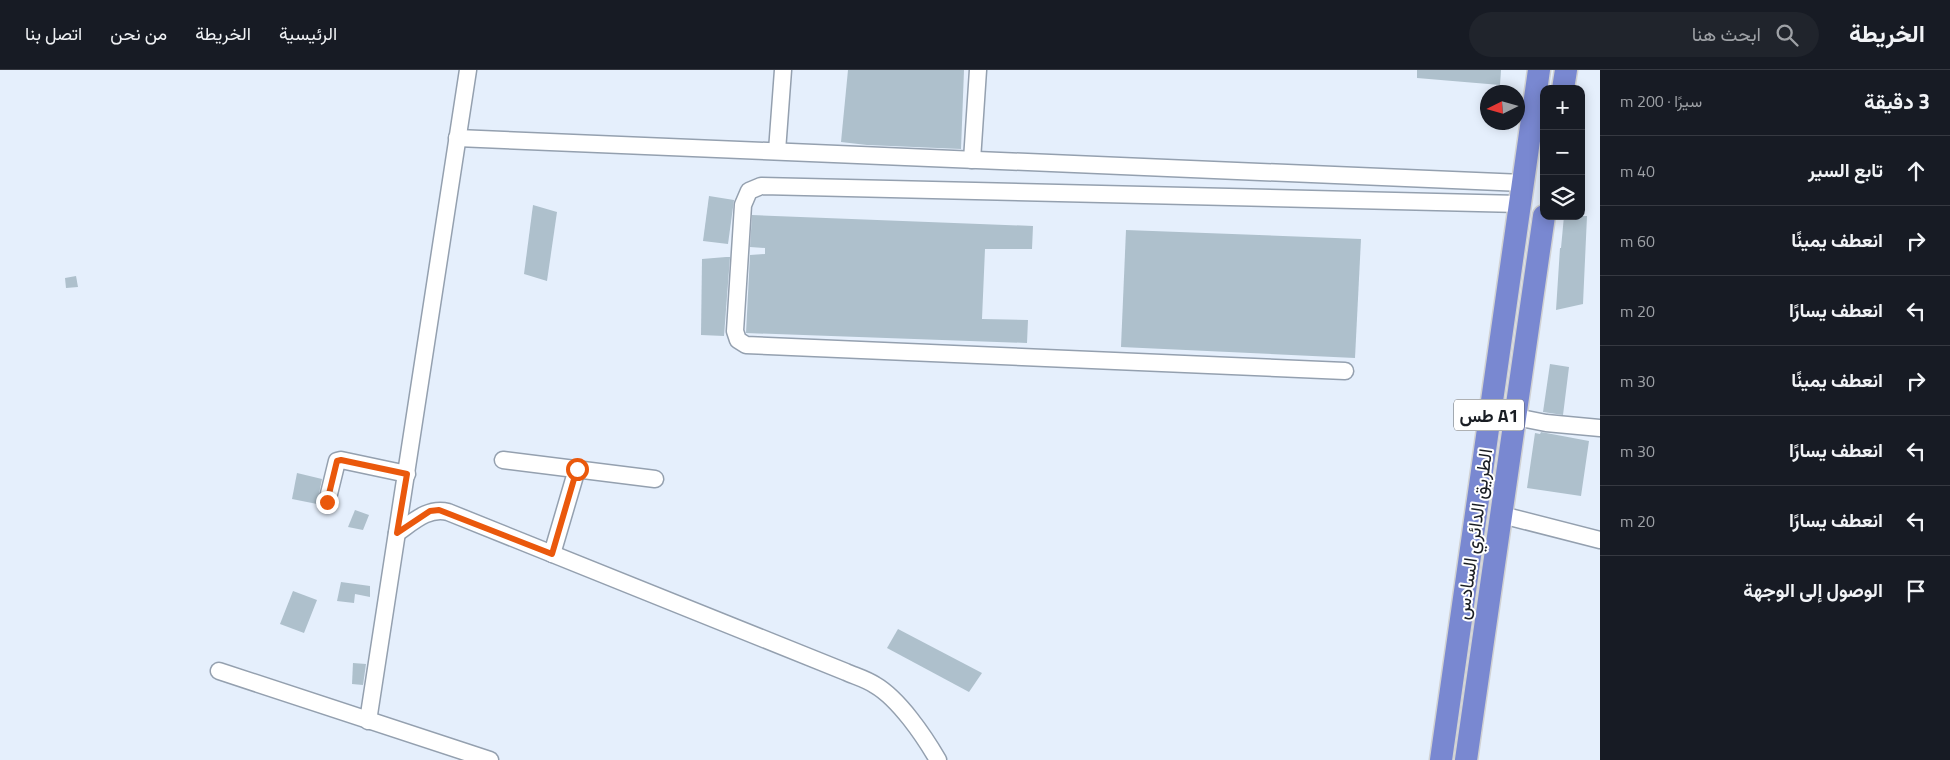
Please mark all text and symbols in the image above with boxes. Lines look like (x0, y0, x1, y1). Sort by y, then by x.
search box (1469, 12, 1819, 57)
text: الخريطة (1849, 15, 1925, 51)
text: ابحث هنا (1692, 19, 1761, 48)
text: اتصل بنا (25, 20, 82, 47)
text: من نحن (110, 20, 167, 47)
text: الخريطة (195, 20, 251, 47)
text: الرئيسية (279, 20, 337, 47)
icon: search (1773, 21, 1801, 49)
north arrow (1480, 85, 1525, 130)
map controls (1540, 85, 1585, 220)
button: + (1540, 85, 1585, 130)
text: 3 دقيقة (1864, 85, 1930, 117)
text: سيرًا · 200 m (1620, 89, 1702, 113)
button: − (1540, 130, 1585, 175)
text: تابع السير (1808, 155, 1883, 184)
icon: ahead (1902, 157, 1930, 185)
text: 40 m (1620, 159, 1655, 183)
button: layers (1540, 175, 1585, 220)
text: انعطف يمينًا (1791, 225, 1883, 254)
icon: right (1902, 227, 1930, 255)
text: 60 m (1620, 229, 1655, 253)
text: انعطف يسارًا (1789, 295, 1883, 324)
icon: left (1902, 297, 1930, 325)
text: 20 m (1620, 299, 1655, 323)
text: انعطف يمينًا (1791, 365, 1883, 394)
icon: right (1902, 367, 1930, 395)
text: 30 m (1620, 369, 1655, 393)
road number: طس A1 (1454, 400, 1524, 430)
text: انعطف يسارًا (1789, 435, 1883, 464)
icon: left (1902, 437, 1930, 465)
text: 30 m (1620, 439, 1655, 463)
street label: الطريق الدائري السادس (1447, 447, 1501, 622)
route start (566, 458, 589, 481)
route end (316, 491, 339, 514)
text: انعطف يسارًا (1789, 505, 1883, 534)
icon: left (1902, 507, 1930, 535)
text: 20 m (1620, 509, 1655, 533)
text: الوصول إلى الوجهة (1743, 575, 1883, 604)
icon: arrive (1902, 577, 1930, 605)

